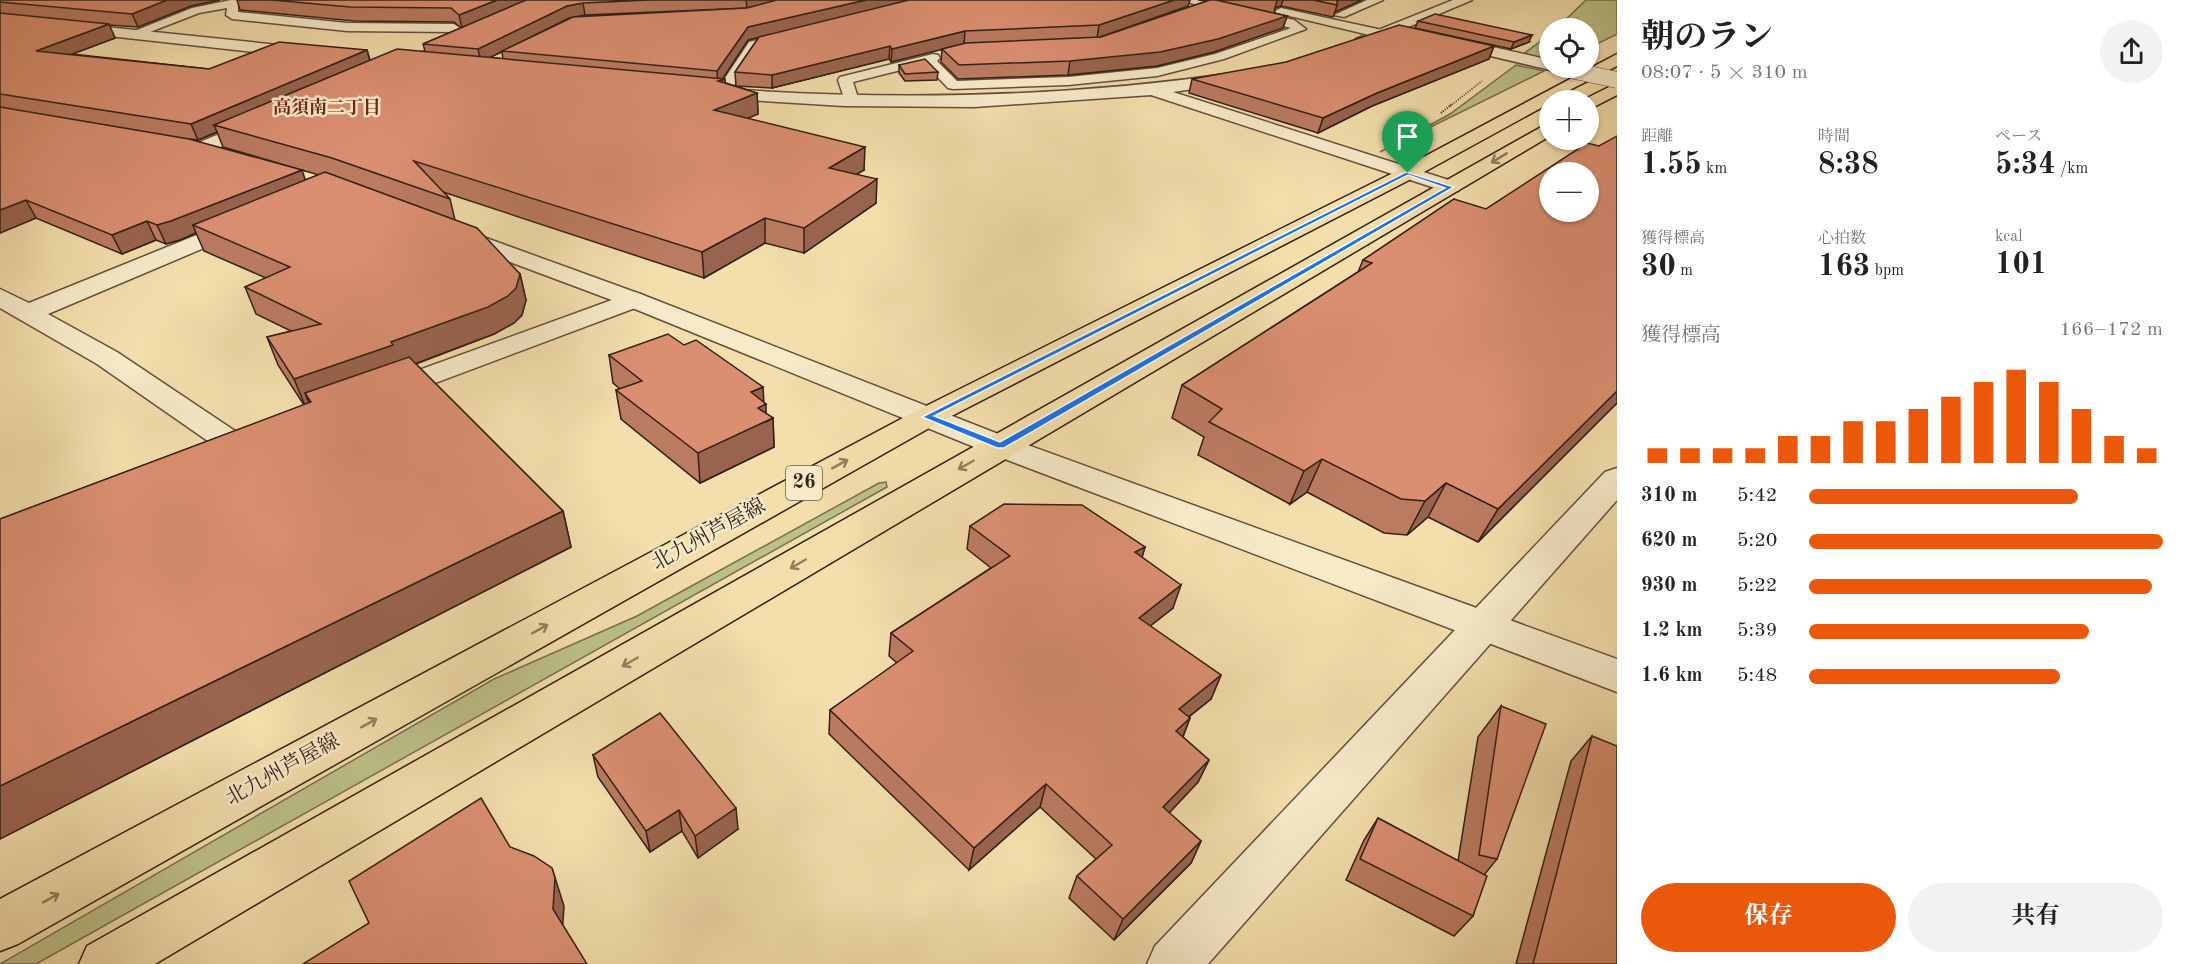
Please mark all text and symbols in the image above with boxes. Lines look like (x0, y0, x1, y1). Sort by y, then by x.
map controls (1539, 18, 1599, 222)
button: locate (1539, 18, 1599, 78)
button: share (2100, 20, 2163, 83)
text: 朝のラン (1641, 22, 1773, 55)
text: 08:07 · 5 × 310 m (1641, 63, 1808, 83)
button: + (1539, 90, 1599, 150)
district label: 高須南二丁目 (273, 97, 381, 117)
pin (1382, 111, 1433, 173)
icon: arrive (1391, 120, 1424, 153)
text: 距離 (1641, 129, 1673, 145)
text: 時間 (1818, 129, 1850, 145)
text: ペース (1995, 129, 2042, 145)
text: 1.55 (1641, 150, 1702, 180)
text: 8:38 (1818, 150, 1879, 180)
text: 5:34 (1995, 150, 2056, 180)
one-way arrow (1491, 153, 1508, 165)
text: km (1702, 161, 1727, 177)
text: /km (2056, 161, 2088, 177)
button: − (1539, 162, 1599, 222)
text: kcal (1995, 229, 2023, 245)
text: 獲得標高 (1641, 231, 1705, 247)
text: 心拍数 (1818, 231, 1866, 247)
text: 101 (1995, 250, 2047, 280)
text: 30 (1641, 252, 1676, 282)
text: 163 (1818, 252, 1870, 282)
text: m (1676, 263, 1693, 279)
text: bpm (1870, 263, 1904, 279)
text: 166–172 m (2060, 320, 2163, 340)
text: 獲得標高 (1641, 326, 1721, 346)
one-way arrow (830, 458, 848, 469)
one-way arrow (958, 460, 975, 472)
road number: 26 (786, 466, 822, 500)
text: 310 m (1641, 486, 1697, 506)
text: 5:42 (1737, 486, 1777, 506)
street label: 北九州芦屋線 (648, 494, 769, 575)
text: 620 m (1641, 531, 1697, 551)
text: 5:20 (1737, 531, 1777, 551)
one-way arrow (790, 558, 807, 570)
text: 930 m (1641, 576, 1697, 596)
text: 5:22 (1737, 576, 1777, 596)
text: 1.2 km (1641, 621, 1703, 641)
text: 5:39 (1737, 621, 1777, 641)
one-way arrow (531, 623, 548, 635)
one-way arrow (622, 656, 639, 668)
text: 1.6 km (1641, 666, 1703, 686)
text: 5:48 (1737, 666, 1777, 686)
one-way arrow (360, 717, 377, 729)
street label: 北九州芦屋線 (222, 729, 343, 810)
button: 保存 (1641, 883, 1896, 952)
button: 共有 (1908, 883, 2163, 952)
one-way arrow (42, 892, 59, 904)

